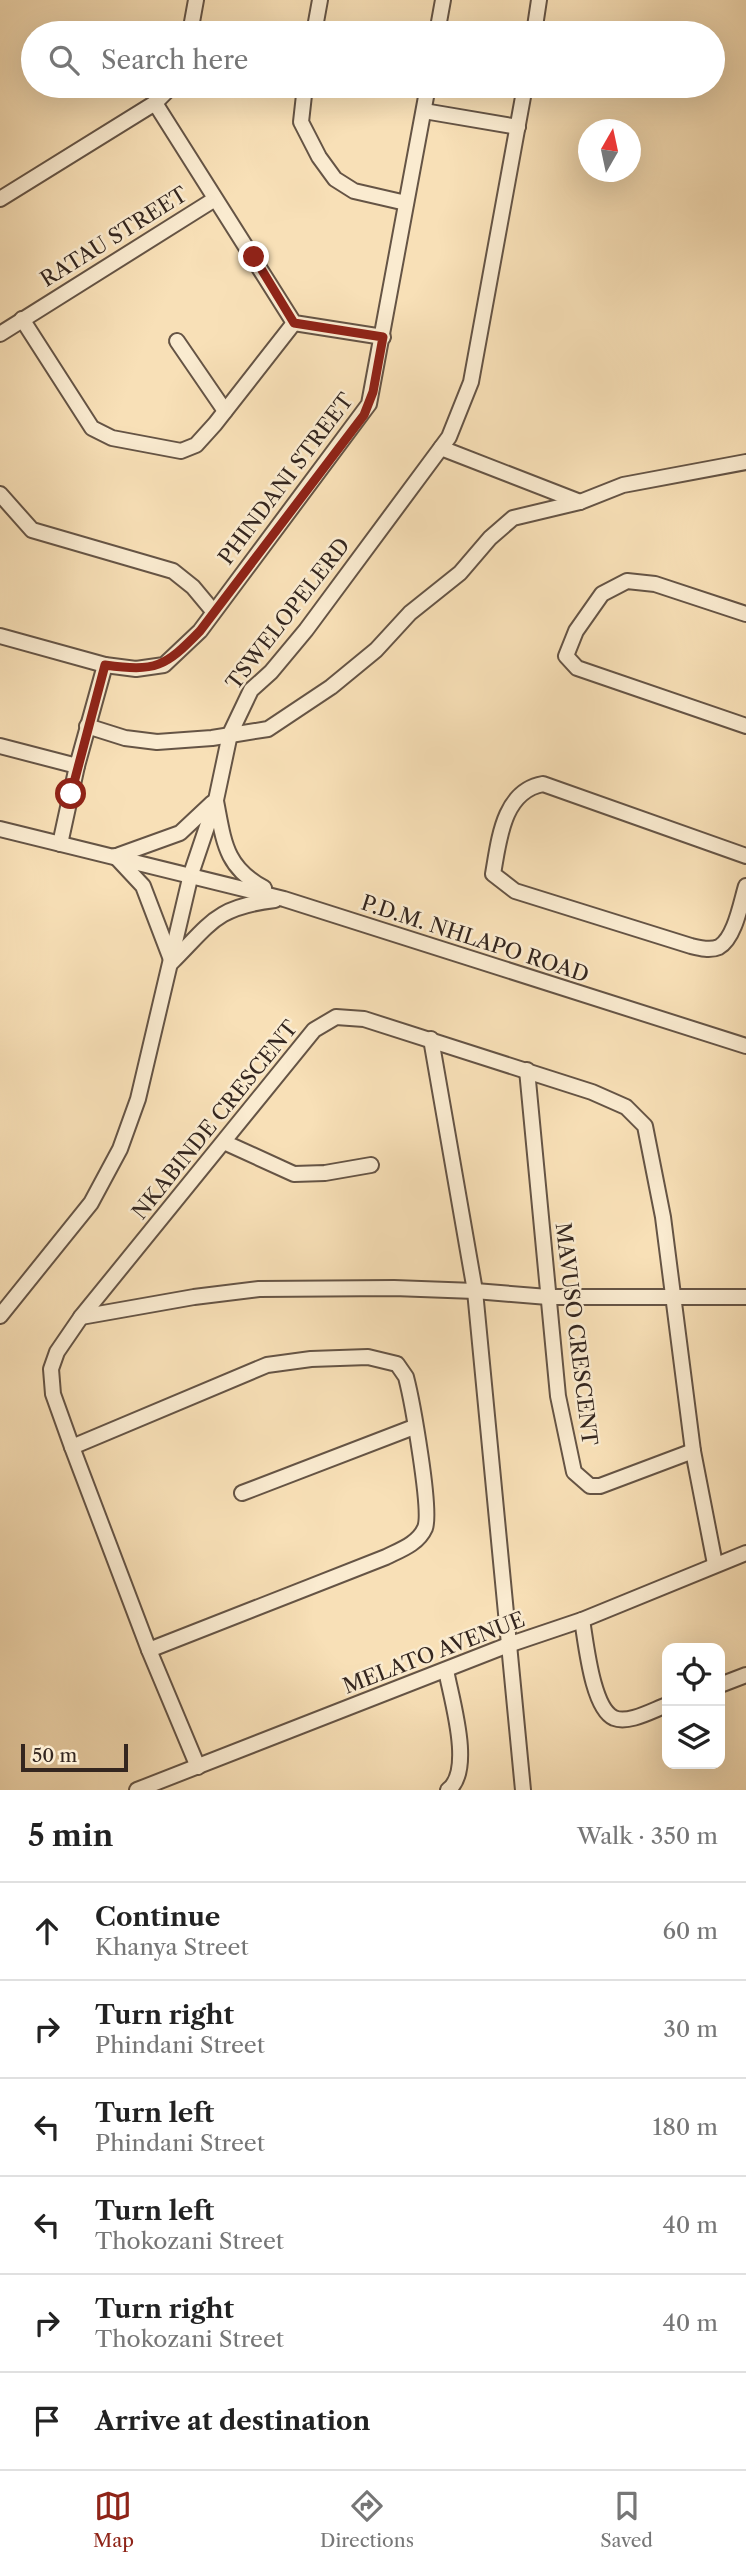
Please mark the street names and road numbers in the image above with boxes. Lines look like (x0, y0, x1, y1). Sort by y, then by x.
street label: RATAU STREET (36, 181, 192, 292)
street label: PHINDANI STREET (213, 388, 358, 569)
street label: TSWELOPELERD (221, 533, 355, 695)
street label: P.D.M. NHLAPO ROAD (358, 890, 592, 987)
street label: NKABINDE CRESCENT (127, 1015, 303, 1224)
street label: MAVUSO CRESCENT (550, 1221, 603, 1447)
street label: MELATO AVENUE (339, 1606, 528, 1699)

